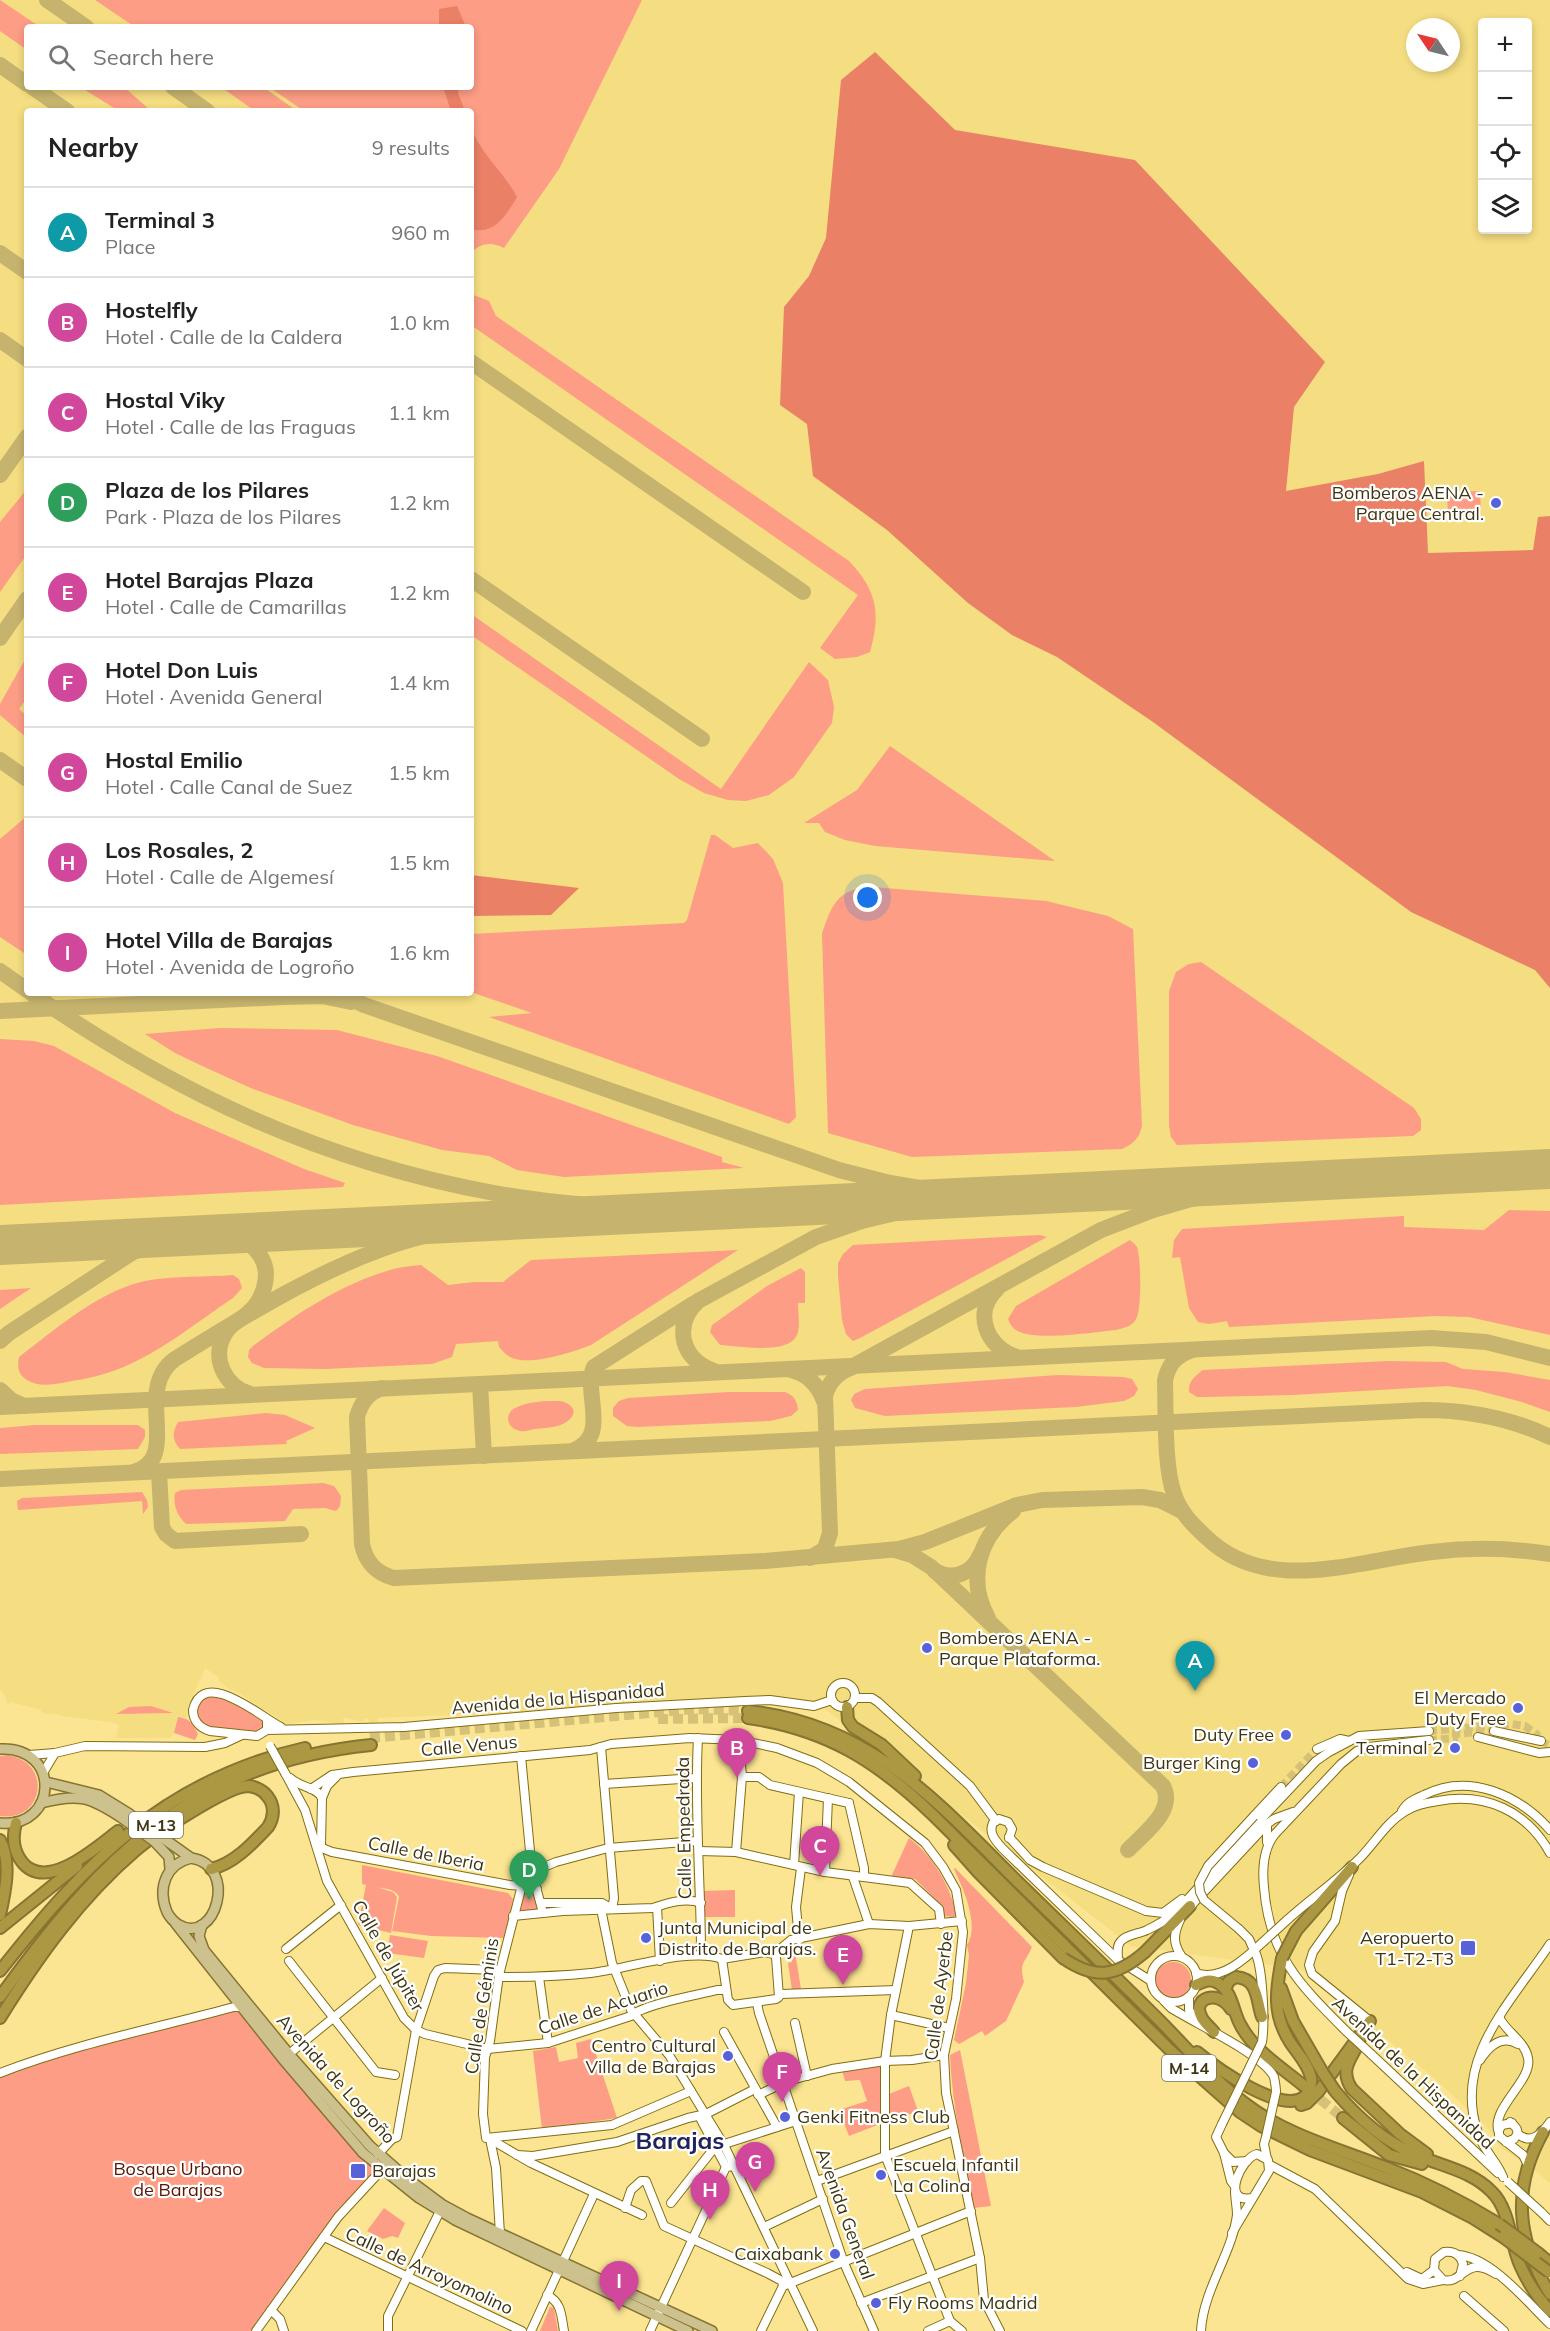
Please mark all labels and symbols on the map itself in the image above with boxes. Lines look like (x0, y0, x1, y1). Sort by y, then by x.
north arrow (1406, 18, 1460, 72)
place label: Bomberos AENA - Parque Central. (1332, 481, 1484, 525)
marker: Bomberos AENA - Parque Central. (1489, 496, 1503, 510)
your location (853, 883, 882, 912)
place label: Bomberos AENA - Parque Plataforma. (939, 1626, 1100, 1670)
marker: Bomberos AENA - Parque Plataforma. (920, 1641, 934, 1655)
pin: A (1176, 1642, 1214, 1691)
street label: Avenida de la Hispanidad (450, 1678, 666, 1719)
place label: El Mercado Duty Free (1414, 1686, 1506, 1730)
marker: El Mercado Duty Free (1511, 1701, 1525, 1715)
place label: Duty Free (1194, 1723, 1274, 1746)
pin: B (718, 1728, 756, 1778)
marker: Duty Free (1279, 1728, 1293, 1742)
street label: Calle Venus (420, 1730, 518, 1761)
place label: Terminal 2 (1356, 1736, 1443, 1759)
marker: Terminal 2 (1448, 1741, 1462, 1755)
place label: Burger King (1143, 1751, 1241, 1774)
marker: Burger King (1246, 1756, 1260, 1770)
street label: Calle Empedrada (671, 1757, 696, 1899)
road number: M-13 (129, 1812, 183, 1838)
pin: C (800, 1826, 840, 1876)
street label: Calle de Iberia (366, 1831, 486, 1876)
pin: D (510, 1850, 548, 1900)
street label: Calle de Júpiter (347, 1896, 430, 2016)
place label: Junta Municipal de Distrito de Barajas. (658, 1916, 816, 1960)
place label: Aeropuerto T1-T2-T3 (1360, 1926, 1454, 1970)
street label: Calle de Ayerbe (919, 1930, 958, 2062)
marker: Junta Municipal de Distrito de Barajas. (639, 1931, 653, 1945)
street label: Calle de Géminis (459, 1936, 504, 2076)
pin: E (824, 1936, 862, 1985)
marker: Aeropuerto T1-T2-T3 (1459, 1939, 1477, 1957)
street label: Calle de Acuario (535, 1976, 671, 2039)
street label: Avenida de la Hispanidad (1327, 1991, 1499, 2154)
street label: Avenida de Logroño (272, 2009, 401, 2148)
place label: Centro Cultural Villa de Barajas (586, 2034, 716, 2078)
marker: Centro Cultural Villa de Barajas (721, 2049, 735, 2063)
pin: F (762, 2052, 802, 2102)
road number: M-14 (1162, 2055, 1216, 2081)
place label: Genki Fitness Club (797, 2105, 950, 2128)
marker: Genki Fitness Club (778, 2110, 792, 2124)
district label: Barajas (636, 2125, 724, 2155)
pin: G (736, 2142, 774, 2192)
street label: Avenida General (811, 2145, 880, 2283)
place label: Escuela Infantil La Colina (893, 2153, 1019, 2197)
park label: Bosque Urbano de Barajas (113, 2157, 243, 2201)
place label: Barajas (372, 2159, 436, 2182)
marker: Barajas (349, 2162, 367, 2180)
marker: Escuela Infantil La Colina (874, 2168, 888, 2182)
pin: H (690, 2170, 730, 2220)
street label: Calle de Arroyomolino (342, 2222, 517, 2320)
place label: Caixabank (734, 2242, 824, 2265)
marker: Caixabank (828, 2247, 842, 2261)
pin: I (600, 2262, 638, 2311)
place label: Fly Rooms Madrid (888, 2291, 1038, 2314)
marker: Fly Rooms Madrid (869, 2296, 883, 2310)

